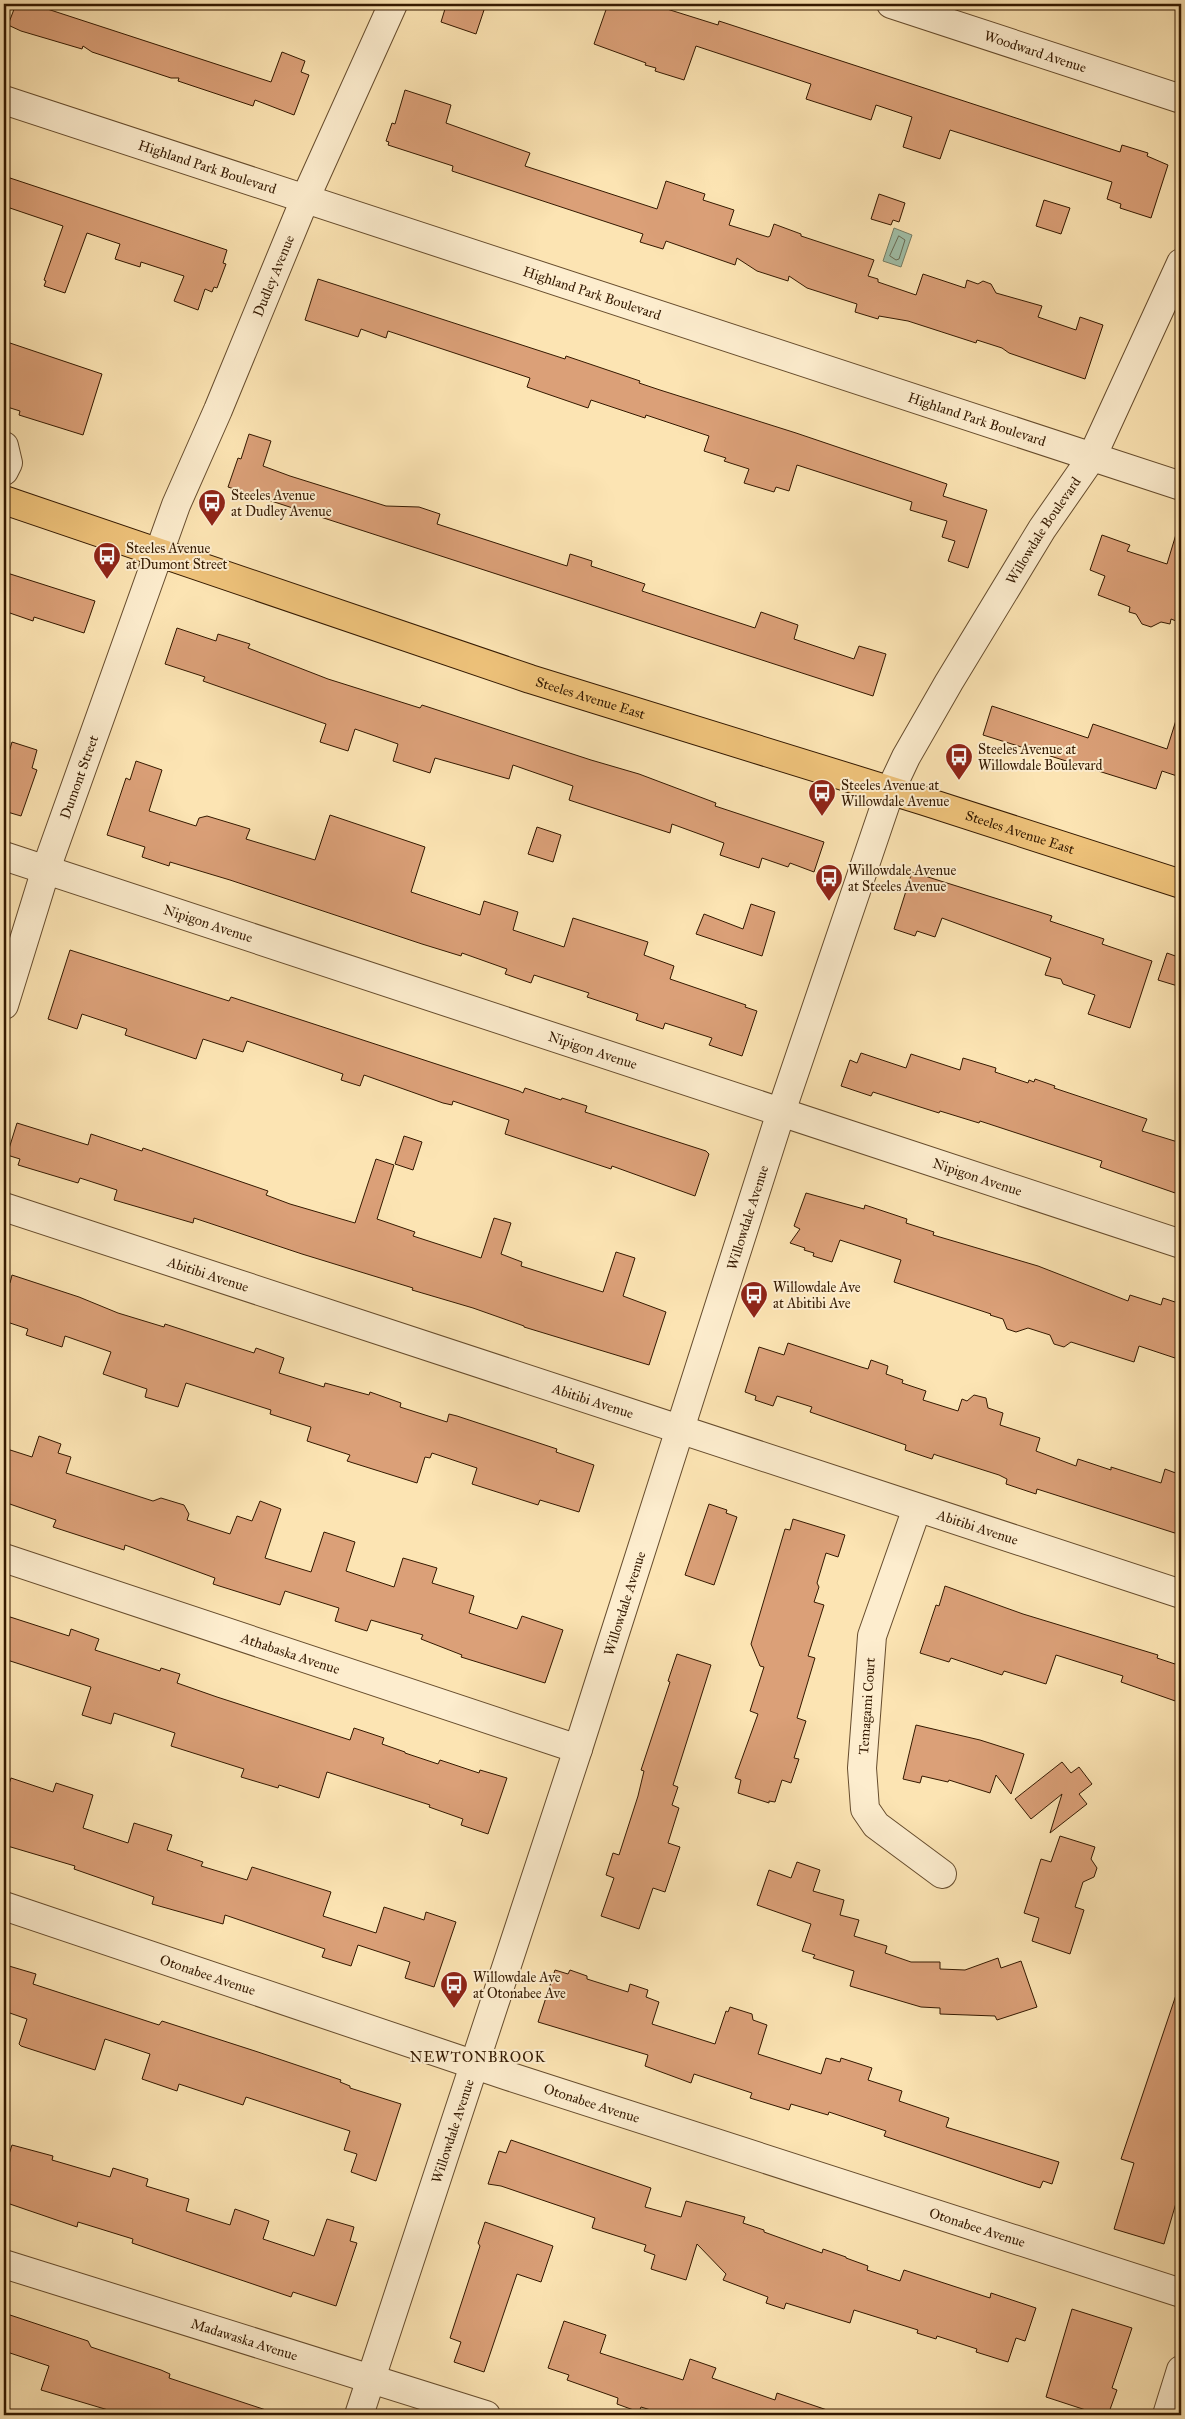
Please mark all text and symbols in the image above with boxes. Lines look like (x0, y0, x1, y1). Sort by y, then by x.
street label: Woodward Avenue (982, 27, 1089, 76)
street label: Highland Park Boulevard (136, 136, 279, 197)
street label: Dudley Avenue (249, 232, 298, 319)
street label: Highland Park Boulevard (521, 262, 663, 323)
street label: Highland Park Boulevard (906, 389, 1048, 450)
street label: Willowdale Boulevard (1002, 474, 1084, 587)
place label: Steeles Avenue at Dudley Avenue (231, 487, 332, 520)
bus stop icon: Steeles Avenue at Dudley Avenue (197, 488, 227, 527)
place label: Steeles Avenue at Dumont Street (126, 540, 228, 573)
bus stop icon: Steeles Avenue at Dumont Street (92, 541, 122, 580)
street label: Steeles Avenue East (534, 673, 647, 723)
street label: Dumont Street (56, 733, 102, 821)
place label: Steeles Avenue at Willowdale Boulevard (978, 741, 1103, 774)
bus stop icon: Steeles Avenue at Willowdale Boulevard (944, 742, 974, 781)
place label: Steeles Avenue at Willowdale Avenue (841, 777, 950, 810)
bus stop icon: Steeles Avenue at Willowdale Avenue (807, 778, 837, 817)
street label: Steeles Avenue East (963, 806, 1077, 858)
place label: Willowdale Avenue at Steeles Avenue (848, 862, 957, 895)
bus stop icon: Willowdale Avenue at Steeles Avenue (814, 863, 844, 902)
street label: Nipigon Avenue (161, 901, 255, 946)
street label: Nipigon Avenue (546, 1027, 640, 1073)
street label: Nipigon Avenue (931, 1154, 1024, 1200)
street label: Willowdale Avenue (723, 1163, 772, 1272)
street label: Abitibi Avenue (165, 1253, 251, 1295)
place label: Willowdale Ave at Abitibi Ave (773, 1279, 861, 1312)
bus stop icon: Willowdale Ave at Abitibi Ave (739, 1280, 769, 1319)
street label: Abitibi Avenue (549, 1379, 636, 1422)
street label: Abitibi Avenue (934, 1506, 1021, 1548)
street label: Willowdale Avenue (600, 1549, 649, 1658)
street label: Athabaska Avenue (238, 1629, 342, 1678)
street label: Temagami Court (855, 1657, 879, 1755)
street label: Otonabee Avenue (158, 1951, 258, 1999)
place label: Willowdale Ave at Otonabee Ave (473, 1969, 566, 2002)
bus stop icon: Willowdale Ave at Otonabee Ave (439, 1970, 469, 2009)
district label: NEWTONBROOK (410, 2048, 546, 2066)
street label: Willowdale Avenue (427, 2077, 477, 2185)
street label: Otonabee Avenue (542, 2080, 642, 2127)
street label: Otonabee Avenue (927, 2204, 1028, 2251)
street label: Madawaska Avenue (189, 2315, 300, 2364)

